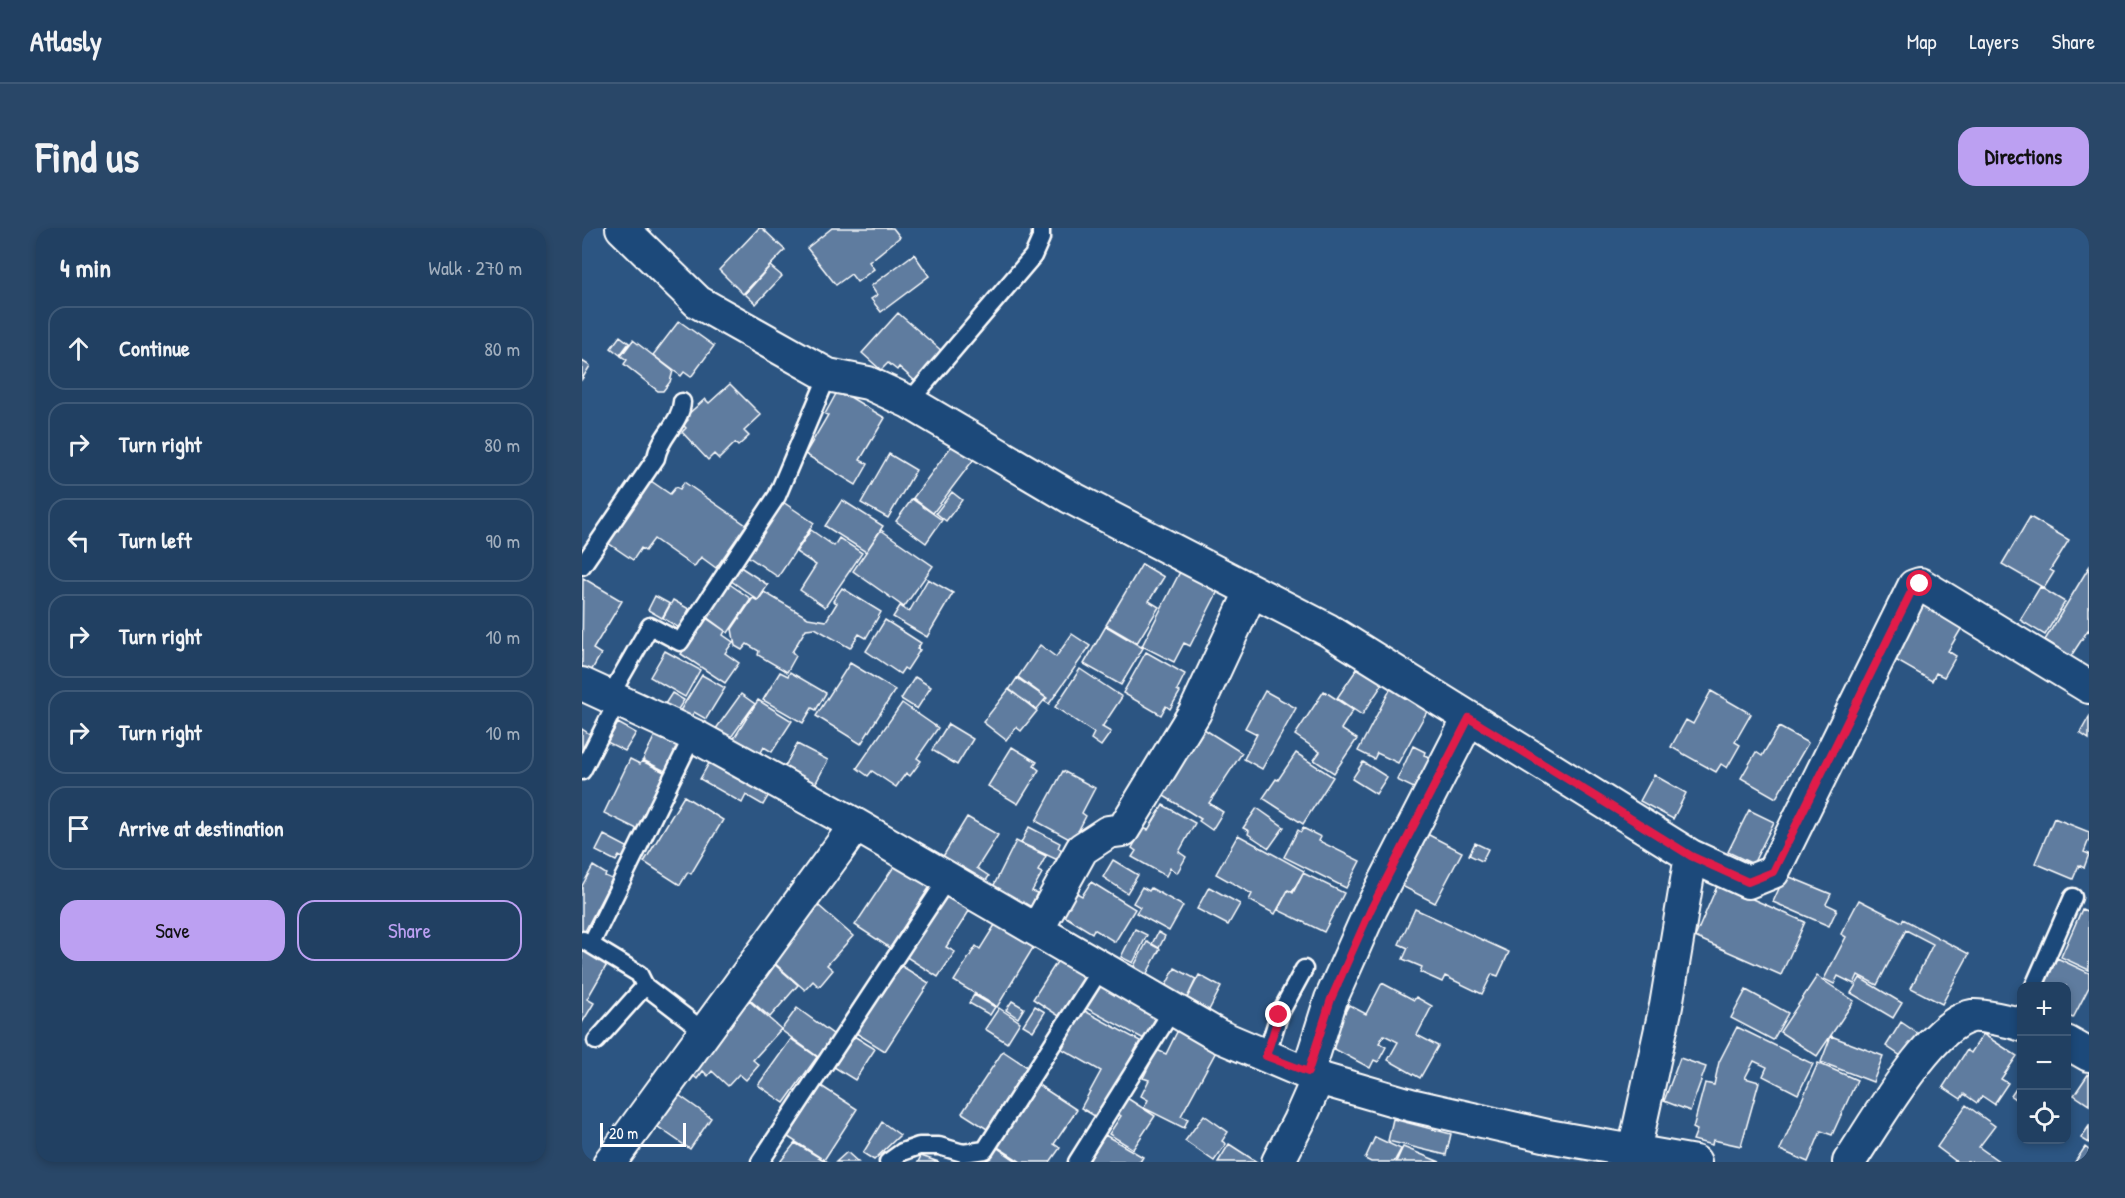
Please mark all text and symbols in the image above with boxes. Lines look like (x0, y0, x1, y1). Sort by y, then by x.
text: Atlasly (30, 22, 102, 60)
text: Map (1907, 27, 1936, 56)
text: Layers (1969, 27, 2019, 56)
text: Share (2052, 27, 2095, 56)
button: Directions (1958, 127, 2089, 186)
text: Find us (36, 128, 139, 185)
text: 4 min (60, 250, 111, 285)
text: Walk · 270 m (429, 254, 522, 281)
icon: ahead (62, 332, 95, 365)
text: Continue (119, 333, 190, 363)
text: 80 m (484, 335, 520, 362)
icon: right (62, 428, 95, 461)
text: Turn right (119, 429, 202, 459)
text: 80 m (484, 431, 520, 458)
icon: left (62, 524, 95, 557)
text: Turn left (119, 525, 192, 555)
text: 90 m (486, 527, 520, 554)
route start (1906, 570, 1932, 596)
icon: right (62, 620, 95, 653)
text: Turn right (119, 621, 202, 651)
text: 10 m (486, 623, 520, 650)
icon: right (62, 716, 95, 749)
text: Turn right (119, 717, 202, 747)
text: 10 m (486, 719, 520, 746)
icon: arrive (62, 812, 95, 845)
text: Arrive at destination (119, 813, 284, 843)
button: Save (60, 900, 285, 961)
button: Share (297, 900, 522, 961)
map controls (2017, 982, 2071, 1144)
button: + (2017, 982, 2071, 1036)
route end (1265, 1001, 1291, 1027)
button: − (2017, 1036, 2071, 1090)
button: locate (2017, 1090, 2071, 1144)
scale bar (600, 1120, 686, 1148)
text: 20 m (609, 1122, 638, 1144)

